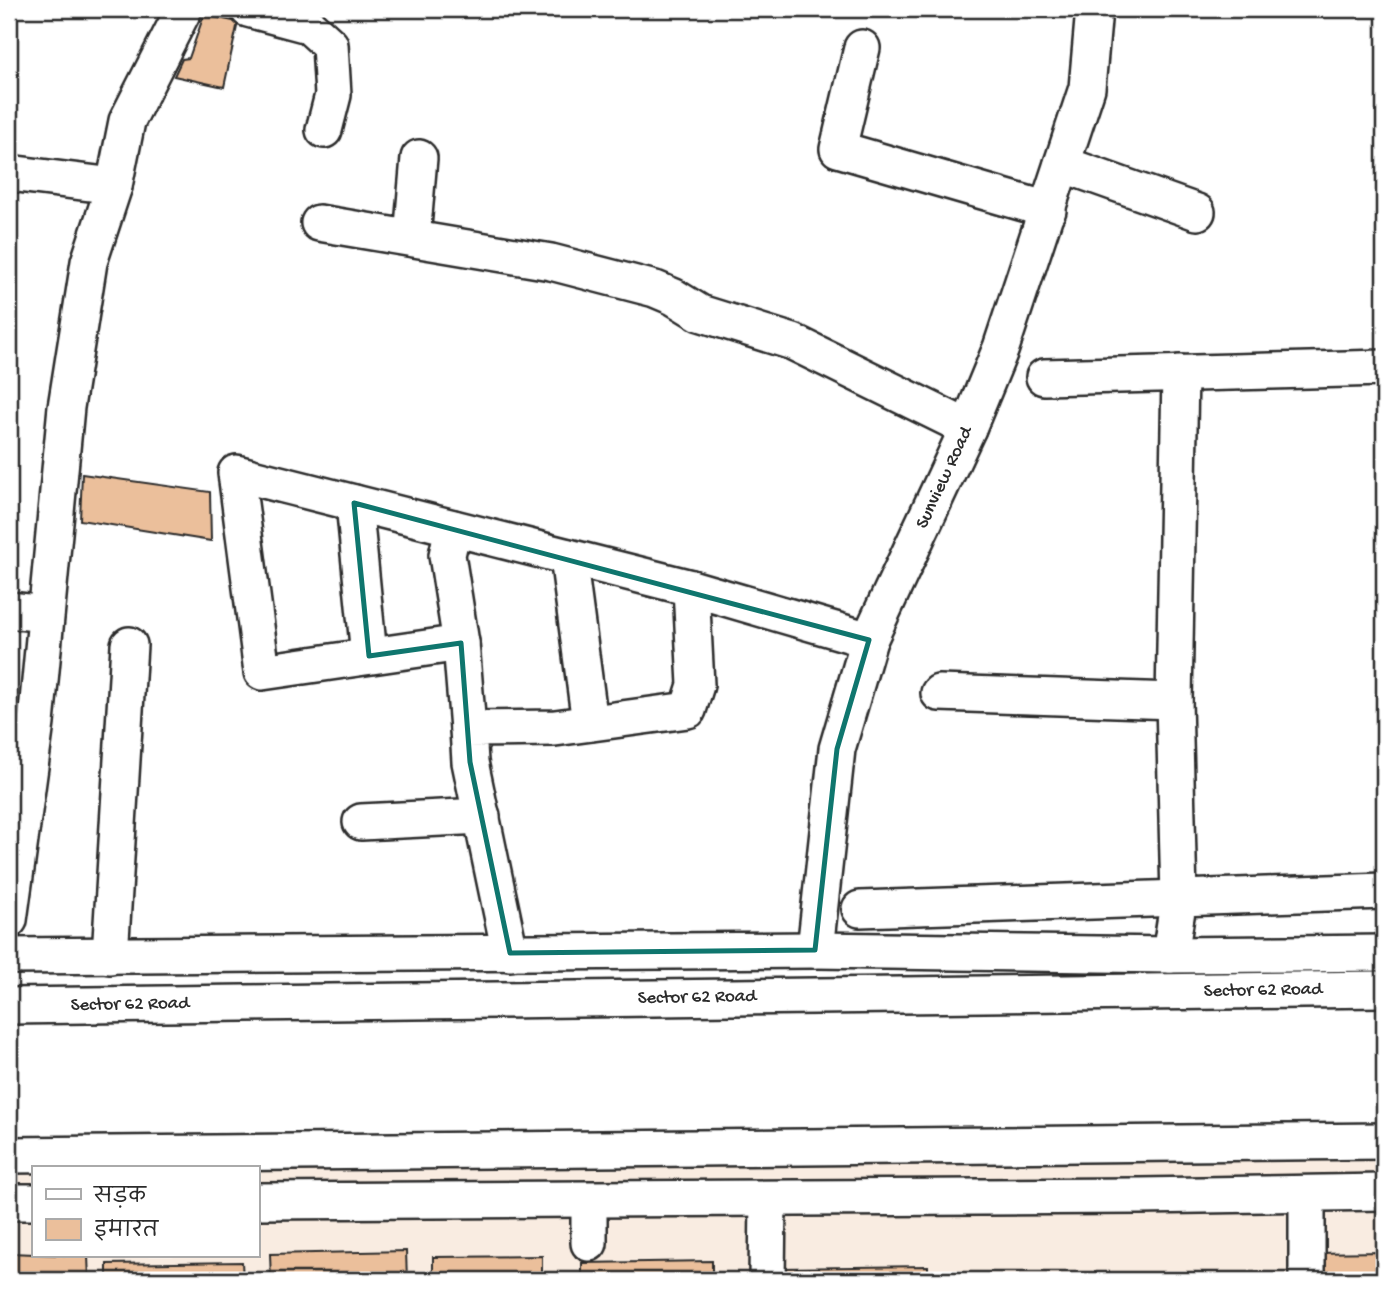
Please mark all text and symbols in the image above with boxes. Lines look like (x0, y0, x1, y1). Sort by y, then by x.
street label: Sunview Road (911, 422, 979, 533)
street label: Sector 62 Road (1203, 978, 1324, 1004)
street label: Sector 62 Road (637, 985, 758, 1011)
street label: Sector 62 Road (70, 992, 191, 1018)
legend (32, 1166, 259, 1258)
text: सड़क (93, 1186, 147, 1211)
text: इमारत (94, 1219, 160, 1245)

